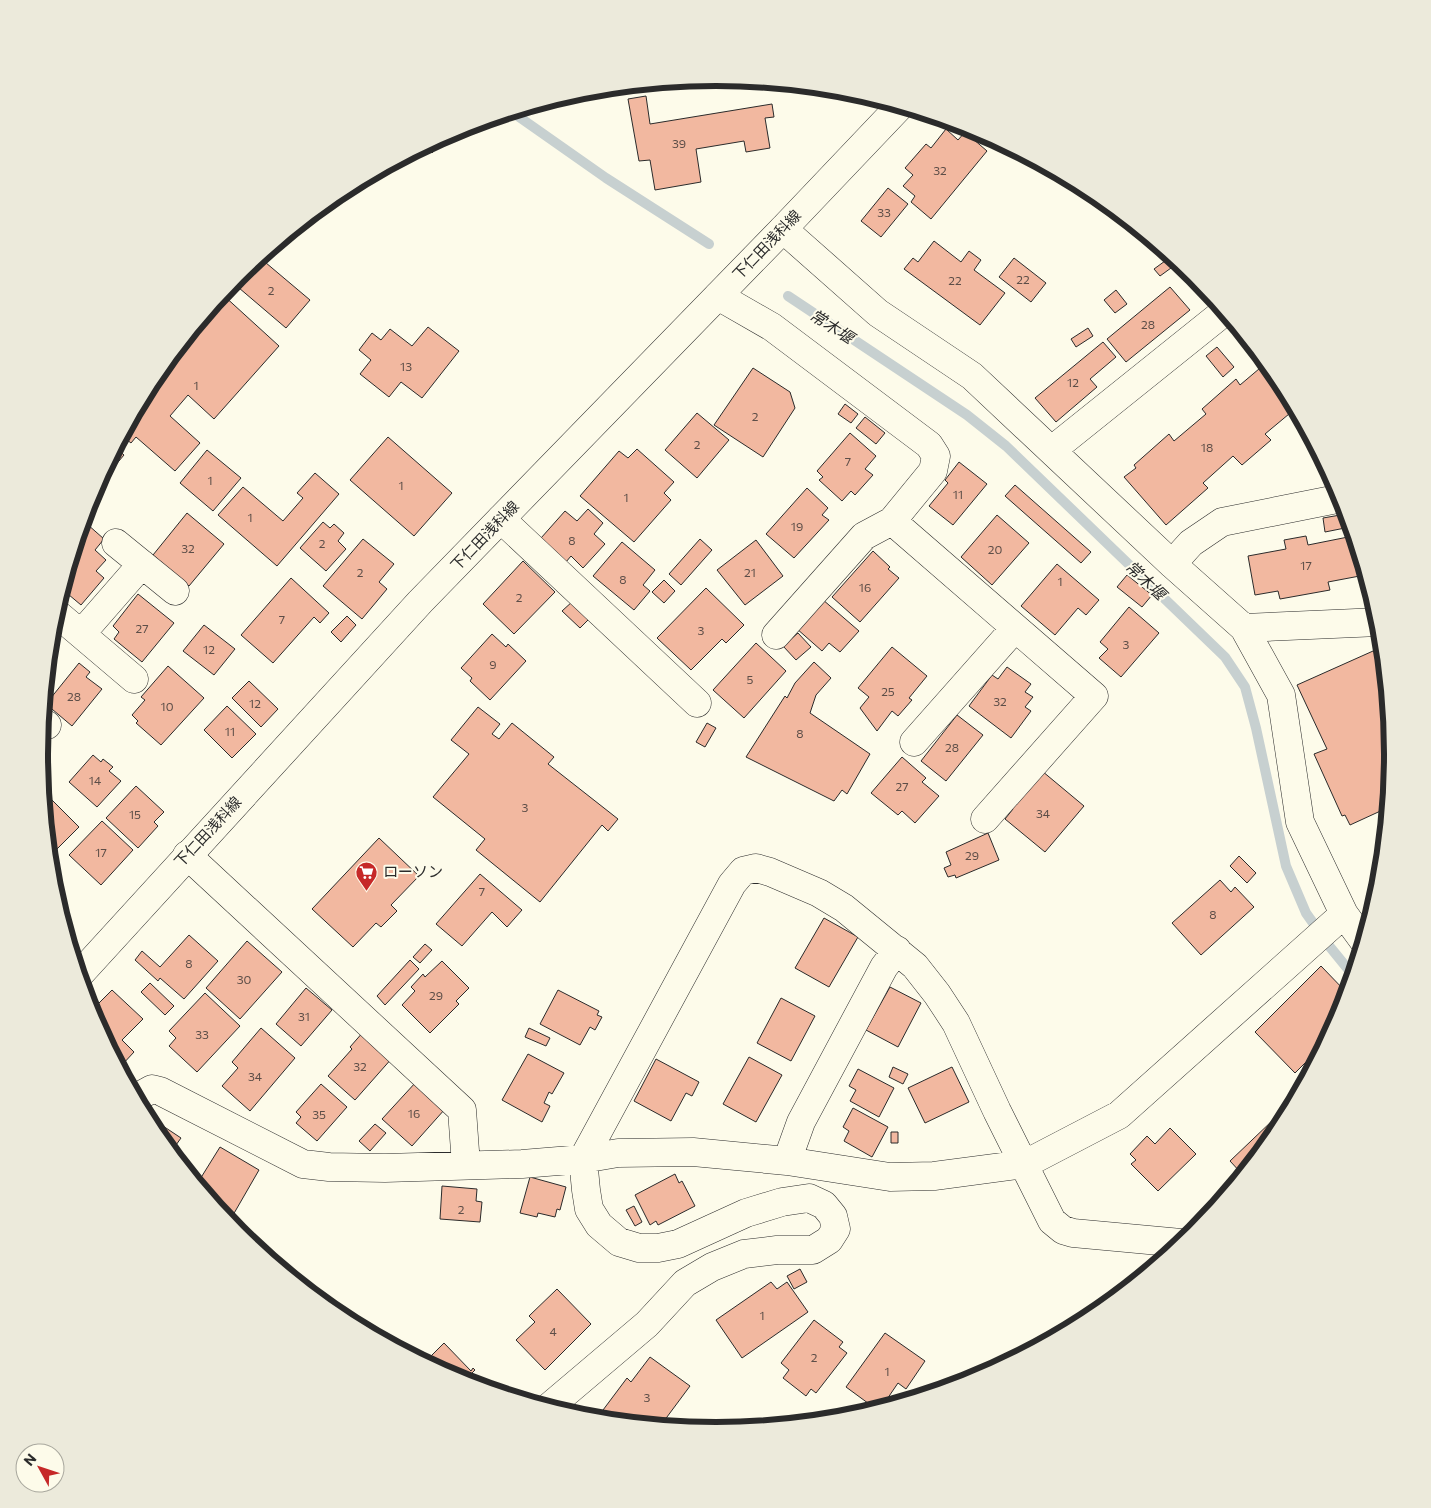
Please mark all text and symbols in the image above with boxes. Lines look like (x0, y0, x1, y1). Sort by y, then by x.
house number: 39 (672, 136, 686, 150)
house number: 32 (933, 163, 947, 177)
house number: 33 (877, 205, 891, 219)
street label: 下仁田浅科線 (729, 206, 804, 283)
house number: 22 (1016, 272, 1030, 286)
house number: 22 (948, 273, 962, 287)
house number: 2 (268, 283, 275, 297)
water label: 常木堰 (807, 305, 860, 348)
house number: 28 (1141, 317, 1155, 331)
house number: 13 (400, 359, 412, 373)
house number: 12 (1067, 375, 1079, 389)
house number: 1 (193, 378, 199, 392)
house number: 2 (752, 409, 759, 423)
house number: 2 (694, 437, 701, 451)
house number: 18 (1201, 440, 1213, 454)
house number: 7 (845, 454, 851, 468)
house number: 1 (207, 473, 213, 487)
house number: 1 (398, 478, 404, 492)
house number: 11 (953, 487, 963, 501)
house number: 1 (623, 490, 629, 504)
street label: 下仁田浅科線 (447, 497, 522, 574)
house number: 1 (247, 510, 253, 524)
house number: 19 (791, 519, 803, 533)
house number: 8 (568, 533, 576, 547)
house number: 2 (319, 536, 326, 550)
house number: 32 (181, 541, 195, 555)
house number: 20 (988, 542, 1002, 556)
water label: 常木堰 (1122, 556, 1172, 605)
house number: 17 (1300, 558, 1312, 572)
house number: 2 (357, 565, 364, 579)
house number: 21 (744, 565, 756, 579)
house number: 8 (619, 572, 627, 586)
house number: 1 (1057, 574, 1063, 588)
house number: 16 (859, 580, 871, 594)
house number: 2 (516, 590, 523, 604)
house number: 7 (279, 612, 285, 626)
house number: 27 (136, 621, 148, 635)
house number: 3 (698, 623, 705, 637)
house number: 3 (1123, 637, 1130, 651)
house number: 12 (203, 642, 215, 656)
house number: 9 (489, 657, 497, 671)
house number: 5 (747, 672, 754, 686)
house number: 25 (881, 684, 895, 698)
house number: 28 (67, 689, 81, 703)
house number: 32 (993, 694, 1007, 708)
house number: 12 (249, 696, 261, 710)
house number: 10 (161, 699, 174, 713)
house number: 11 (225, 724, 235, 738)
house number: 8 (796, 726, 804, 740)
house number: 28 (945, 740, 959, 754)
house number: 14 (89, 773, 101, 787)
house number: 27 (896, 779, 908, 793)
street label: 下仁田浅科線 (170, 792, 245, 870)
house number: 3 (522, 800, 529, 814)
house number: 34 (1036, 806, 1050, 820)
house number: 15 (129, 807, 141, 821)
house number: 17 (95, 845, 107, 859)
house number: 29 (965, 848, 979, 862)
supermarket icon: ローソン (355, 860, 379, 891)
place label: ローソン (383, 862, 443, 880)
house number: 7 (479, 884, 485, 898)
house number: 8 (1209, 907, 1217, 921)
house number: 8 (185, 956, 193, 970)
house number: 30 (237, 972, 252, 986)
house number: 29 (429, 988, 443, 1002)
house number: 31 (298, 1009, 310, 1023)
house number: 33 (195, 1027, 209, 1041)
house number: 32 (353, 1059, 367, 1073)
house number: 34 (248, 1069, 262, 1083)
house number: 16 (408, 1106, 420, 1120)
house number: 35 (312, 1107, 326, 1121)
house number: 2 (458, 1202, 465, 1216)
house number: 1 (759, 1308, 765, 1322)
house number: 4 (549, 1324, 557, 1338)
house number: 2 (811, 1350, 818, 1364)
house number: 1 (884, 1364, 890, 1378)
house number: 3 (644, 1390, 651, 1404)
north arrow (15, 1443, 65, 1493)
text: N (20, 1450, 40, 1469)

